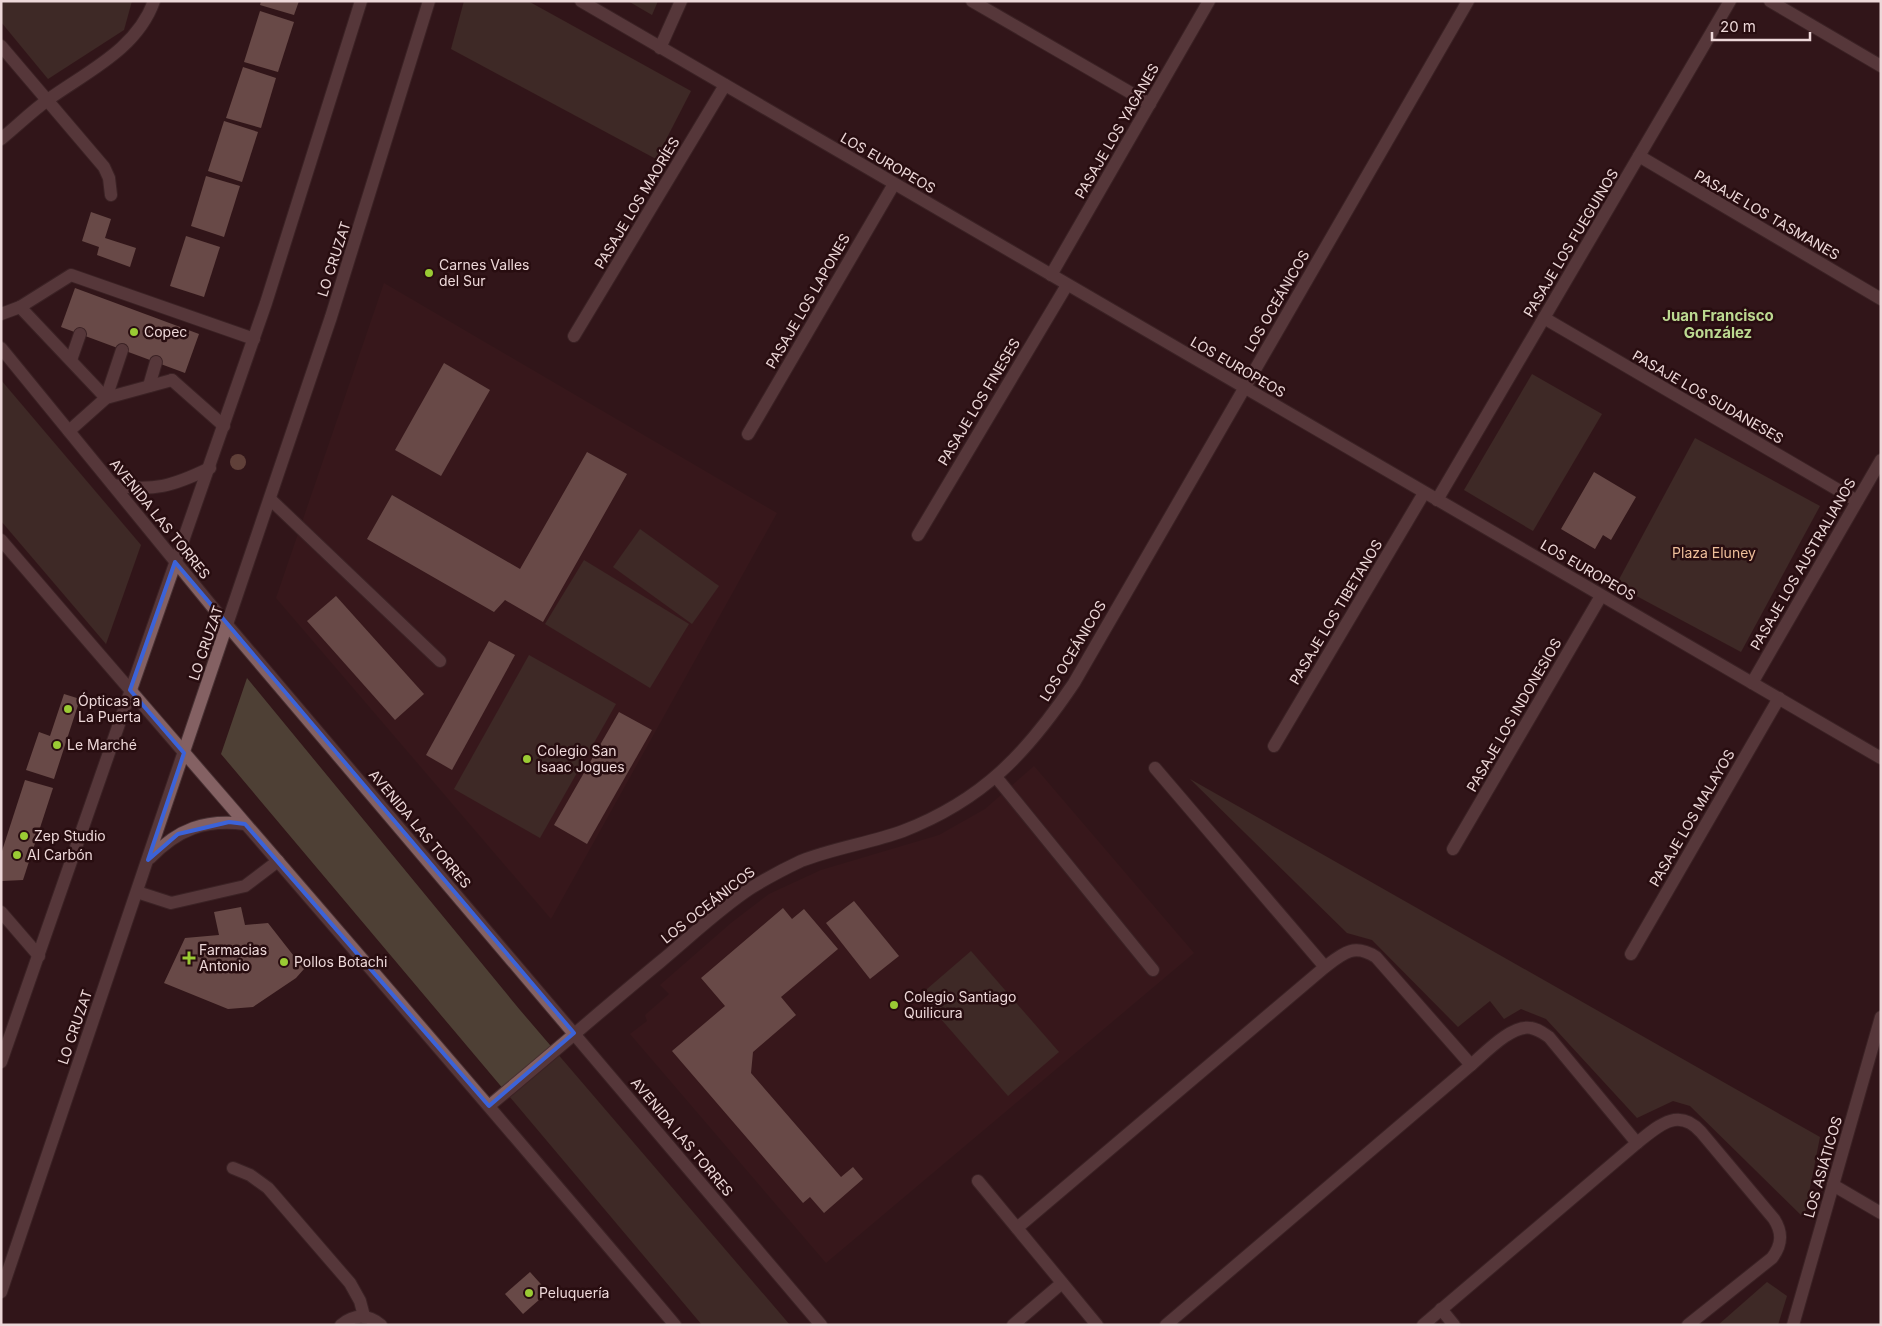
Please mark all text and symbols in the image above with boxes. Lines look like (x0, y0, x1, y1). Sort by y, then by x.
scale bar (1712, 10, 1810, 42)
text: 20 m (1720, 17, 1756, 36)
street label: PASAJE LOS YAGANES (1071, 60, 1162, 201)
street label: LOS EUROPEOS (838, 129, 939, 197)
street label: PASAJE LOS MAORÍES (591, 134, 683, 272)
street label: PASAJE LOS FUEGUINOS (1520, 166, 1622, 320)
street label: PASAJE LOS TASMANES (1692, 166, 1843, 263)
street label: LO CRUZAT (313, 219, 354, 299)
street label: PASAJE LOS LAPONES (762, 230, 853, 371)
street label: LOS OCEÁNICOS (1241, 247, 1313, 355)
place label: Carnes Valles del Sur (439, 256, 529, 289)
marker: Carnes Valles del Sur (423, 267, 435, 279)
district label: Juan Francisco González (1662, 306, 1774, 342)
place label: Copec (144, 323, 187, 340)
marker: Copec (128, 326, 140, 338)
street label: LOS EUROPEOS (1188, 333, 1289, 401)
street label: PASAJE LOS FINESES (934, 335, 1023, 468)
street label: PASAJE LOS SUDANESES (1630, 346, 1787, 447)
street label: AVENIDA LAS TORRES (107, 455, 214, 582)
street label: PASAJE LOS AUSTRALIANOS (1746, 475, 1859, 653)
street label: PASAJE LOS TIBETANOS (1286, 536, 1386, 687)
street label: LOS EUROPEOS (1538, 536, 1639, 604)
park label: Plaza Eluney (1672, 544, 1756, 561)
street label: LOS OCEÁNICOS (1036, 597, 1109, 704)
street label: LO CRUZAT (185, 603, 226, 683)
street label: PASAJE LOS INDONESIOS (1463, 635, 1564, 794)
place label: Ópticas a La Puerta (78, 692, 141, 725)
marker: Ópticas a La Puerta (62, 703, 74, 715)
place label: Le Marché (67, 736, 137, 753)
marker: Le Marché (51, 739, 63, 751)
place label: Colegio San Isaac Jogues (537, 742, 625, 775)
street label: PASAJE LOS MALAYOS (1645, 746, 1738, 889)
marker: Colegio San Isaac Jogues (521, 753, 533, 765)
street label: AVENIDA LAS TORRES (366, 766, 475, 891)
place label: Zep Studio (34, 827, 106, 844)
marker: Zep Studio (18, 830, 30, 842)
place label: Al Carbón (27, 846, 93, 863)
marker: Al Carbón (11, 849, 23, 861)
street label: LOS OCEÁNICOS (657, 863, 758, 947)
place label: Farmacias Antonio (199, 941, 267, 974)
marker: Farmacias Antonio (183, 952, 195, 964)
place label: Pollos Botachi (294, 953, 388, 970)
marker: Pollos Botachi (278, 956, 290, 968)
street label: LO CRUZAT (54, 987, 95, 1067)
place label: Colegio Santiago Quilicura (904, 988, 1016, 1021)
marker: Colegio Santiago Quilicura (888, 999, 900, 1011)
street label: AVENIDA LAS TORRES (628, 1074, 737, 1199)
street label: LOS ASIÁTICOS (1800, 1114, 1845, 1220)
place label: Peluquería (539, 1284, 609, 1301)
marker: Peluquería (523, 1287, 535, 1299)

